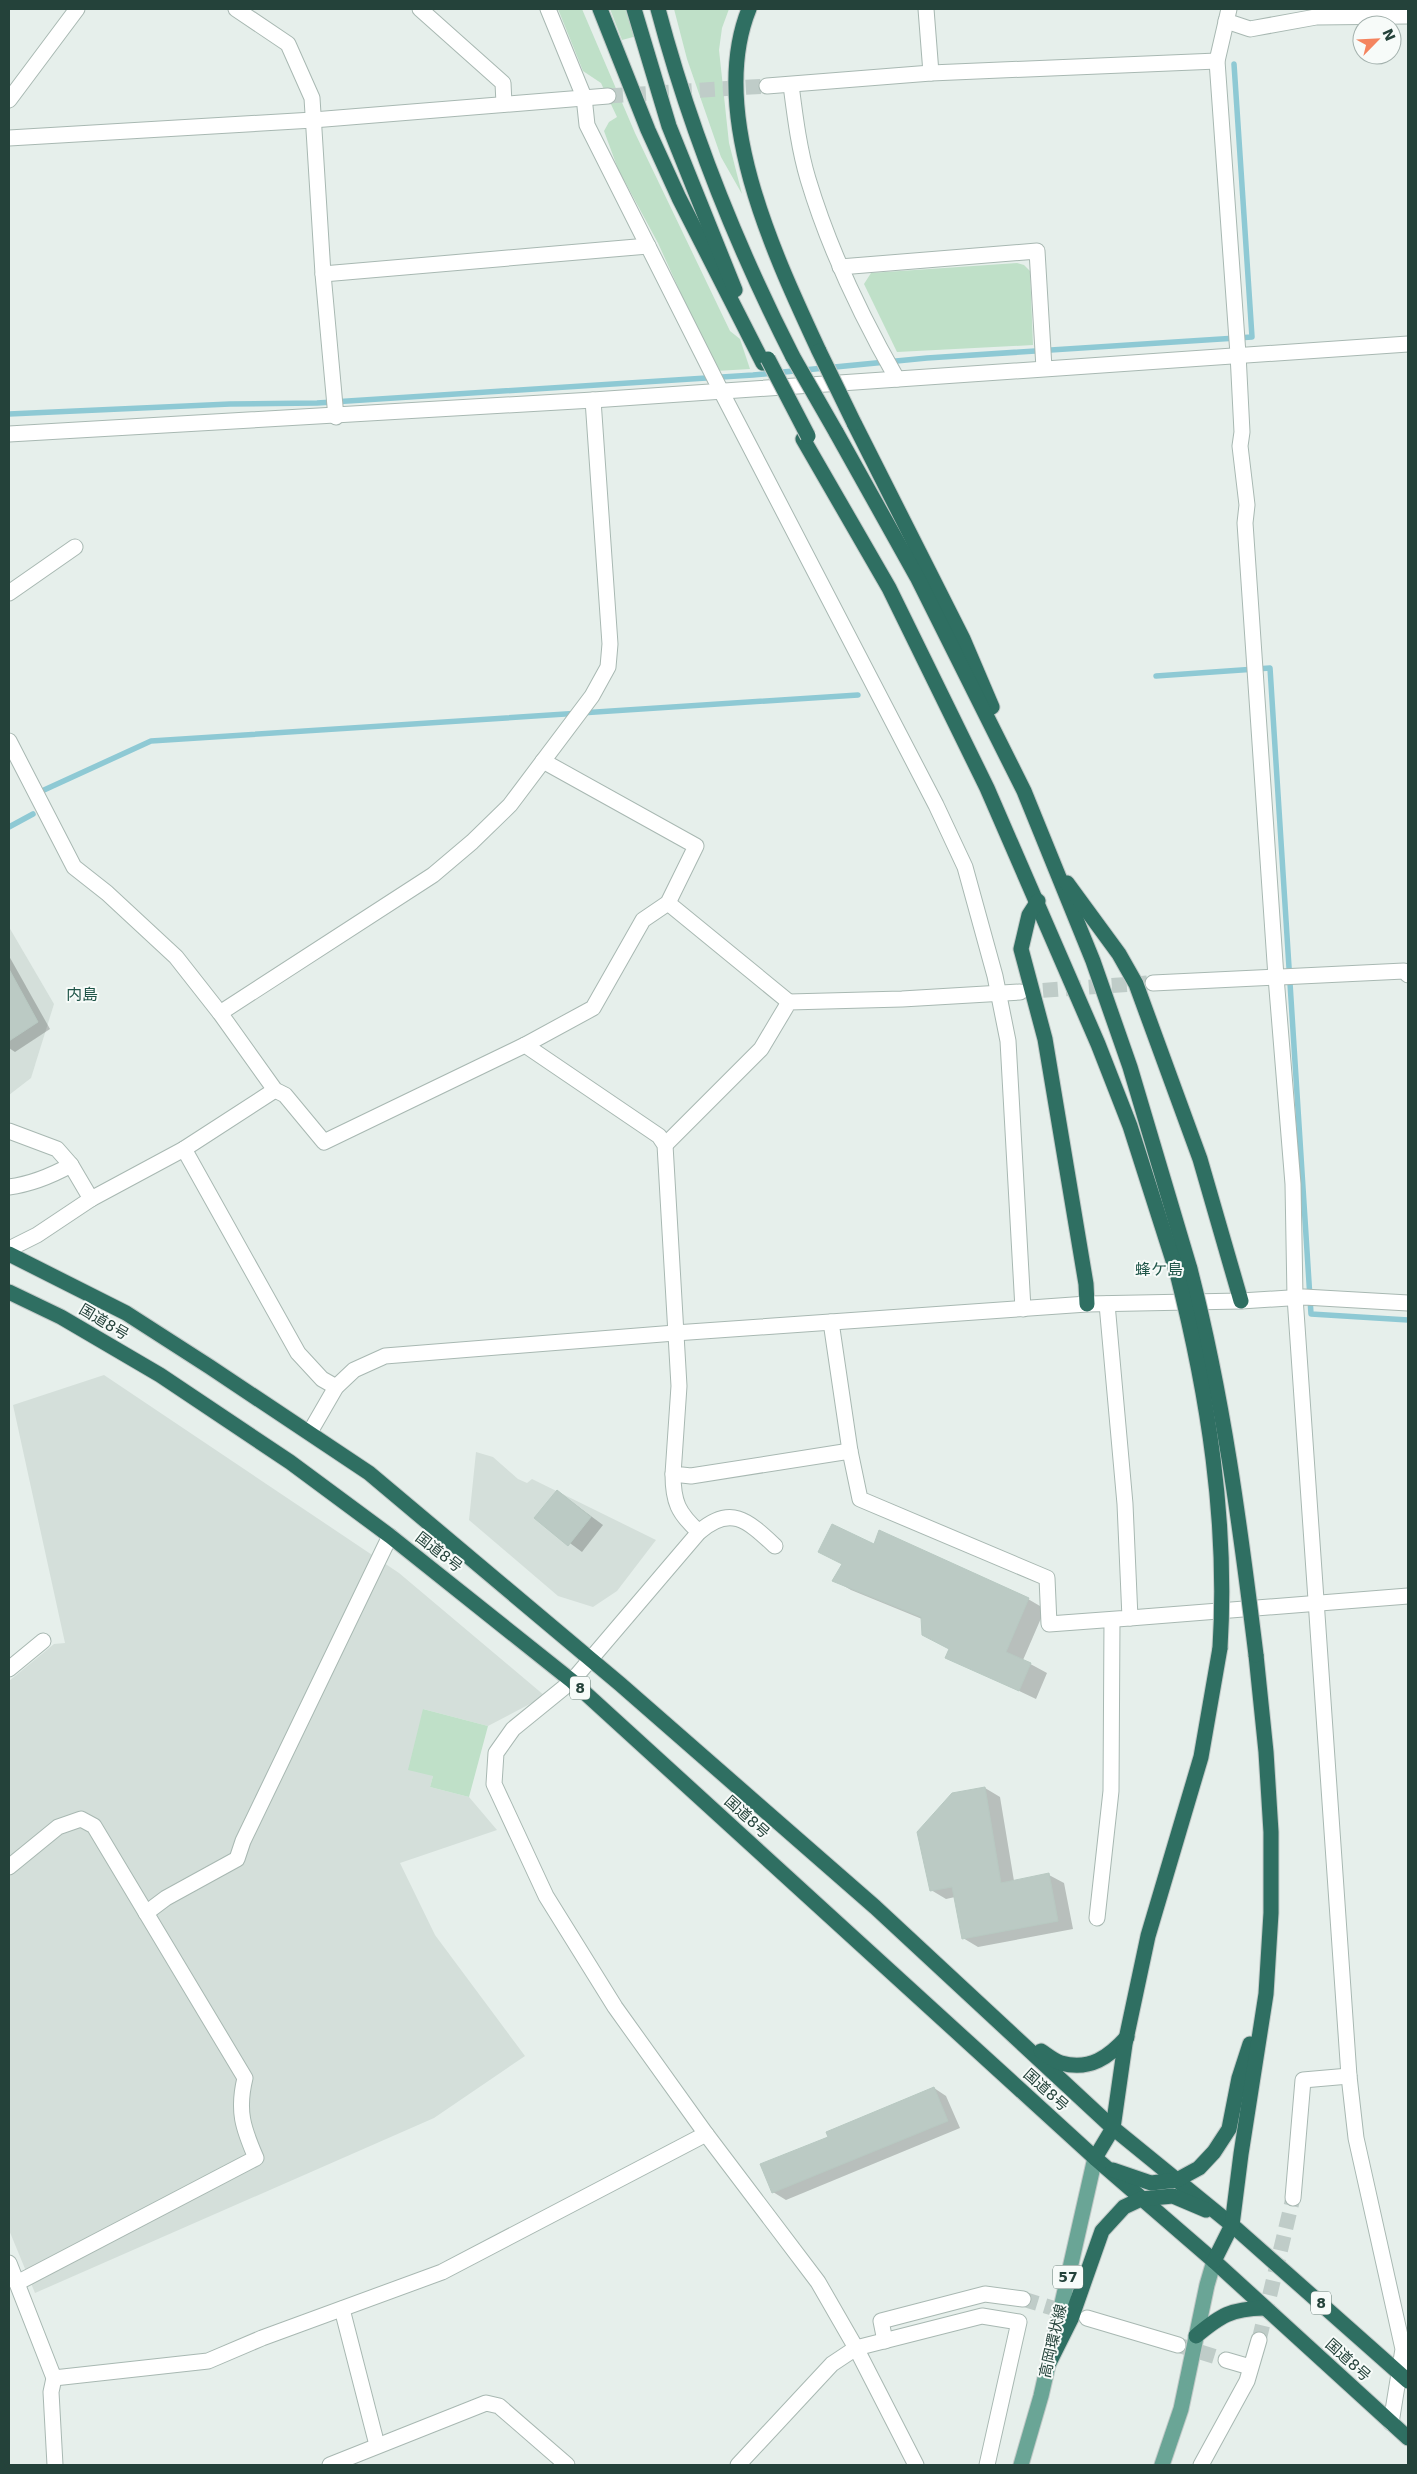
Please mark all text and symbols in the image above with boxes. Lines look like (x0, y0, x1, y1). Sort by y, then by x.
north arrow (1352, 15, 1402, 65)
text: N (1379, 26, 1399, 43)
district label: 内島 (66, 985, 98, 1004)
district label: 蜂ケ島 (1135, 1260, 1183, 1279)
street label: 国道8号 (76, 1300, 132, 1344)
street label: 国道8号 (412, 1528, 466, 1576)
road number: 8 (570, 1676, 590, 1700)
street label: 国道8号 (721, 1792, 773, 1842)
street label: 国道8号 (1020, 2065, 1072, 2115)
road number: 57 (1053, 2266, 1083, 2288)
road number: 8 (1311, 2292, 1331, 2314)
street label: 高岡環状線 (1036, 2302, 1070, 2380)
street label: 国道8号 (1322, 2335, 1374, 2385)

